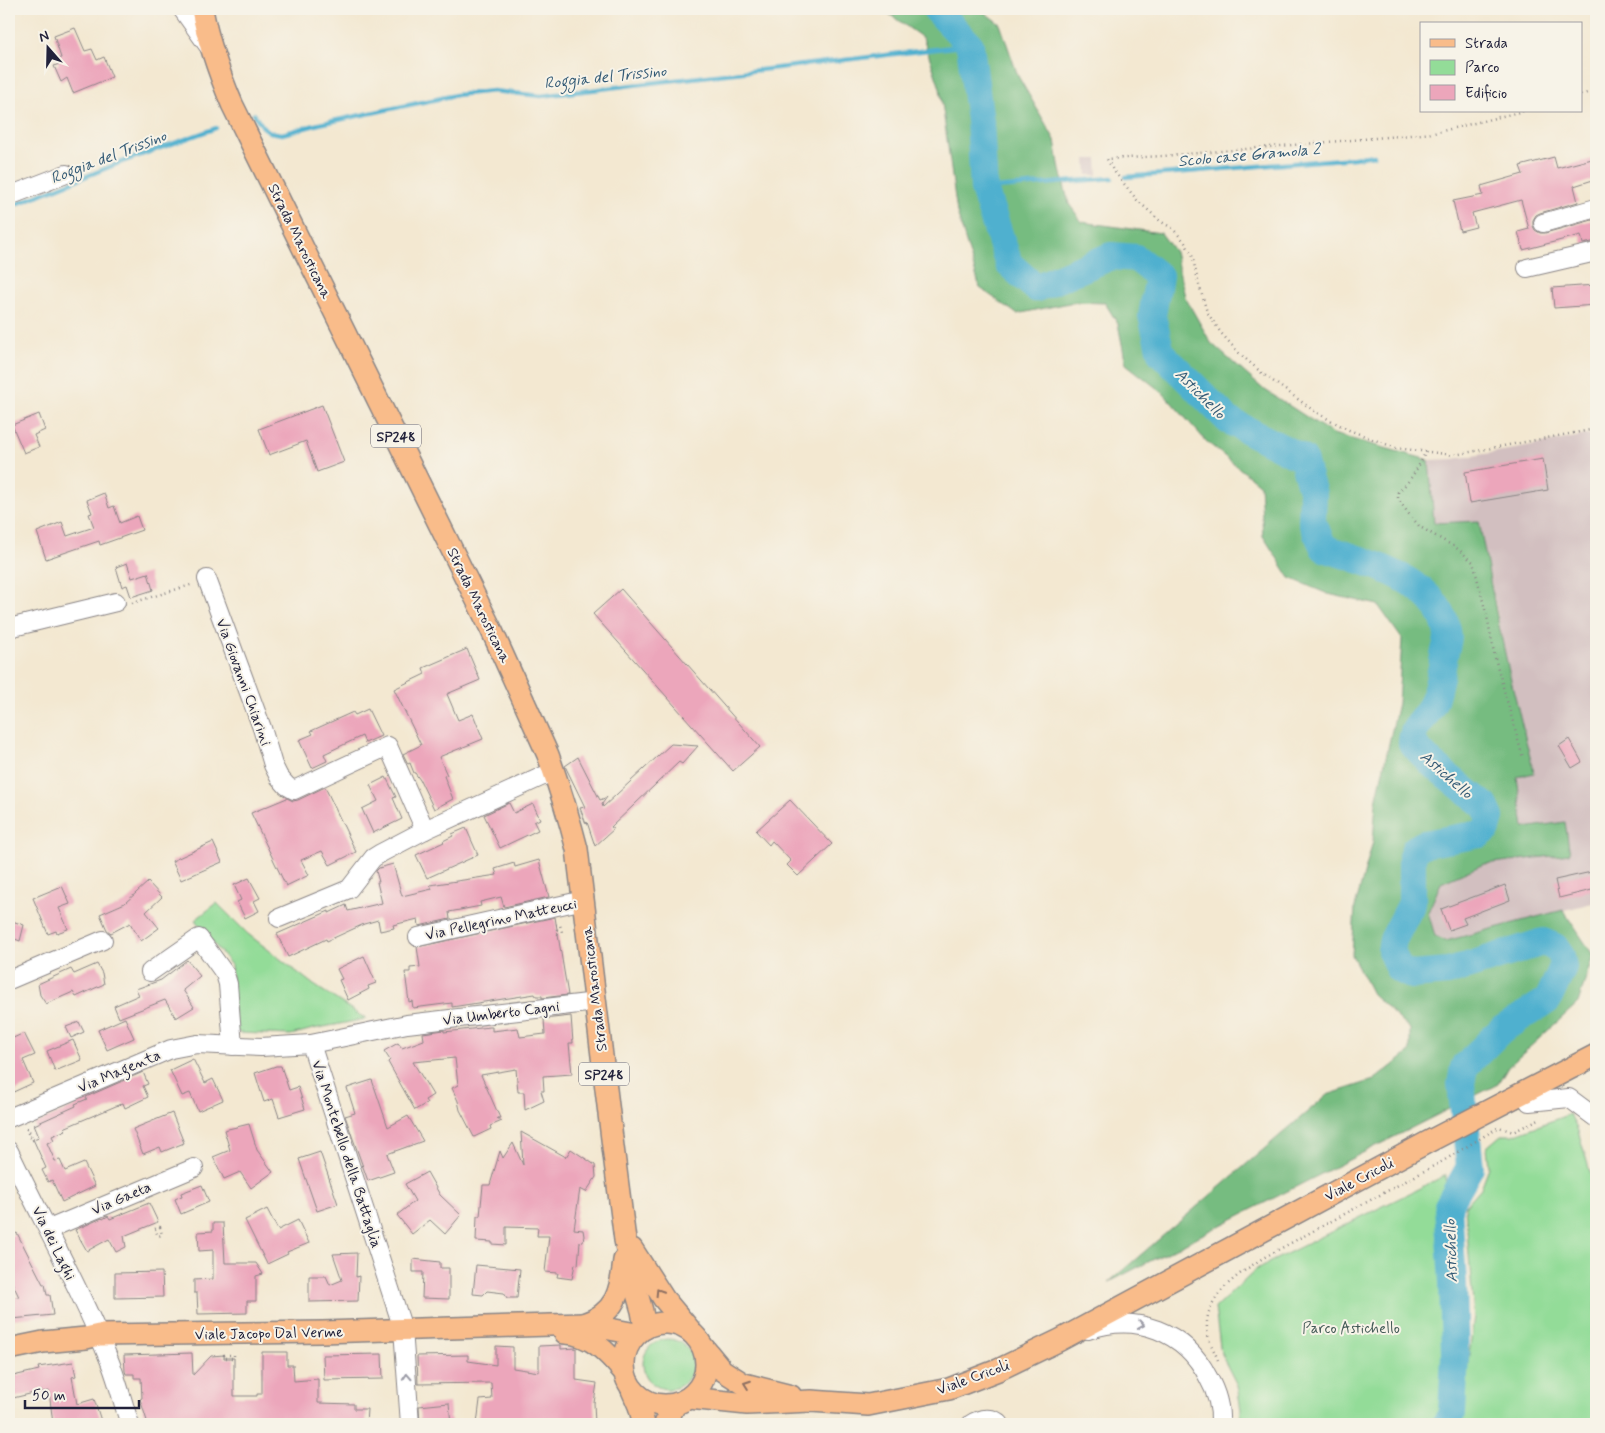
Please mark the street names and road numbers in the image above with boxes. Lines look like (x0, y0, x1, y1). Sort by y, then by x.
street label: Strada Marosticana (263, 181, 336, 303)
road number: SP248 (371, 424, 421, 448)
street label: Strada Marosticana (442, 545, 515, 667)
street label: Via Giovanni Chiarini (211, 616, 275, 749)
street label: Via Pellegrino Matteucci (424, 894, 579, 946)
street label: Strada Marosticana (577, 924, 613, 1053)
street label: Via Umberto Cagni (442, 997, 561, 1031)
street label: Via Magenta (75, 1045, 164, 1099)
street label: Via Montebello della Battaglia (306, 1058, 386, 1251)
road number: SP248 (579, 1062, 629, 1086)
street label: Viale Cricoli (1321, 1153, 1398, 1207)
street label: Via Gaeta (88, 1177, 154, 1220)
street label: Via dei Laghi (26, 1203, 80, 1284)
street label: Viale Jacopo Dal Verme (195, 1323, 343, 1345)
street label: Viale Cricoli (934, 1355, 1013, 1400)

